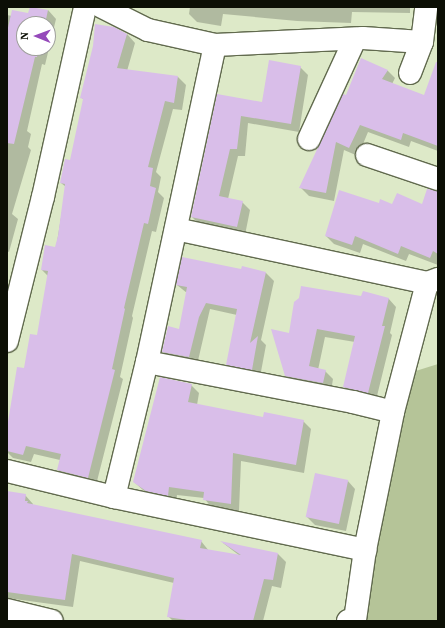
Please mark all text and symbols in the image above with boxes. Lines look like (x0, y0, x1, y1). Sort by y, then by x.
north arrow (16, 16, 56, 56)
text: N (17, 32, 32, 40)

